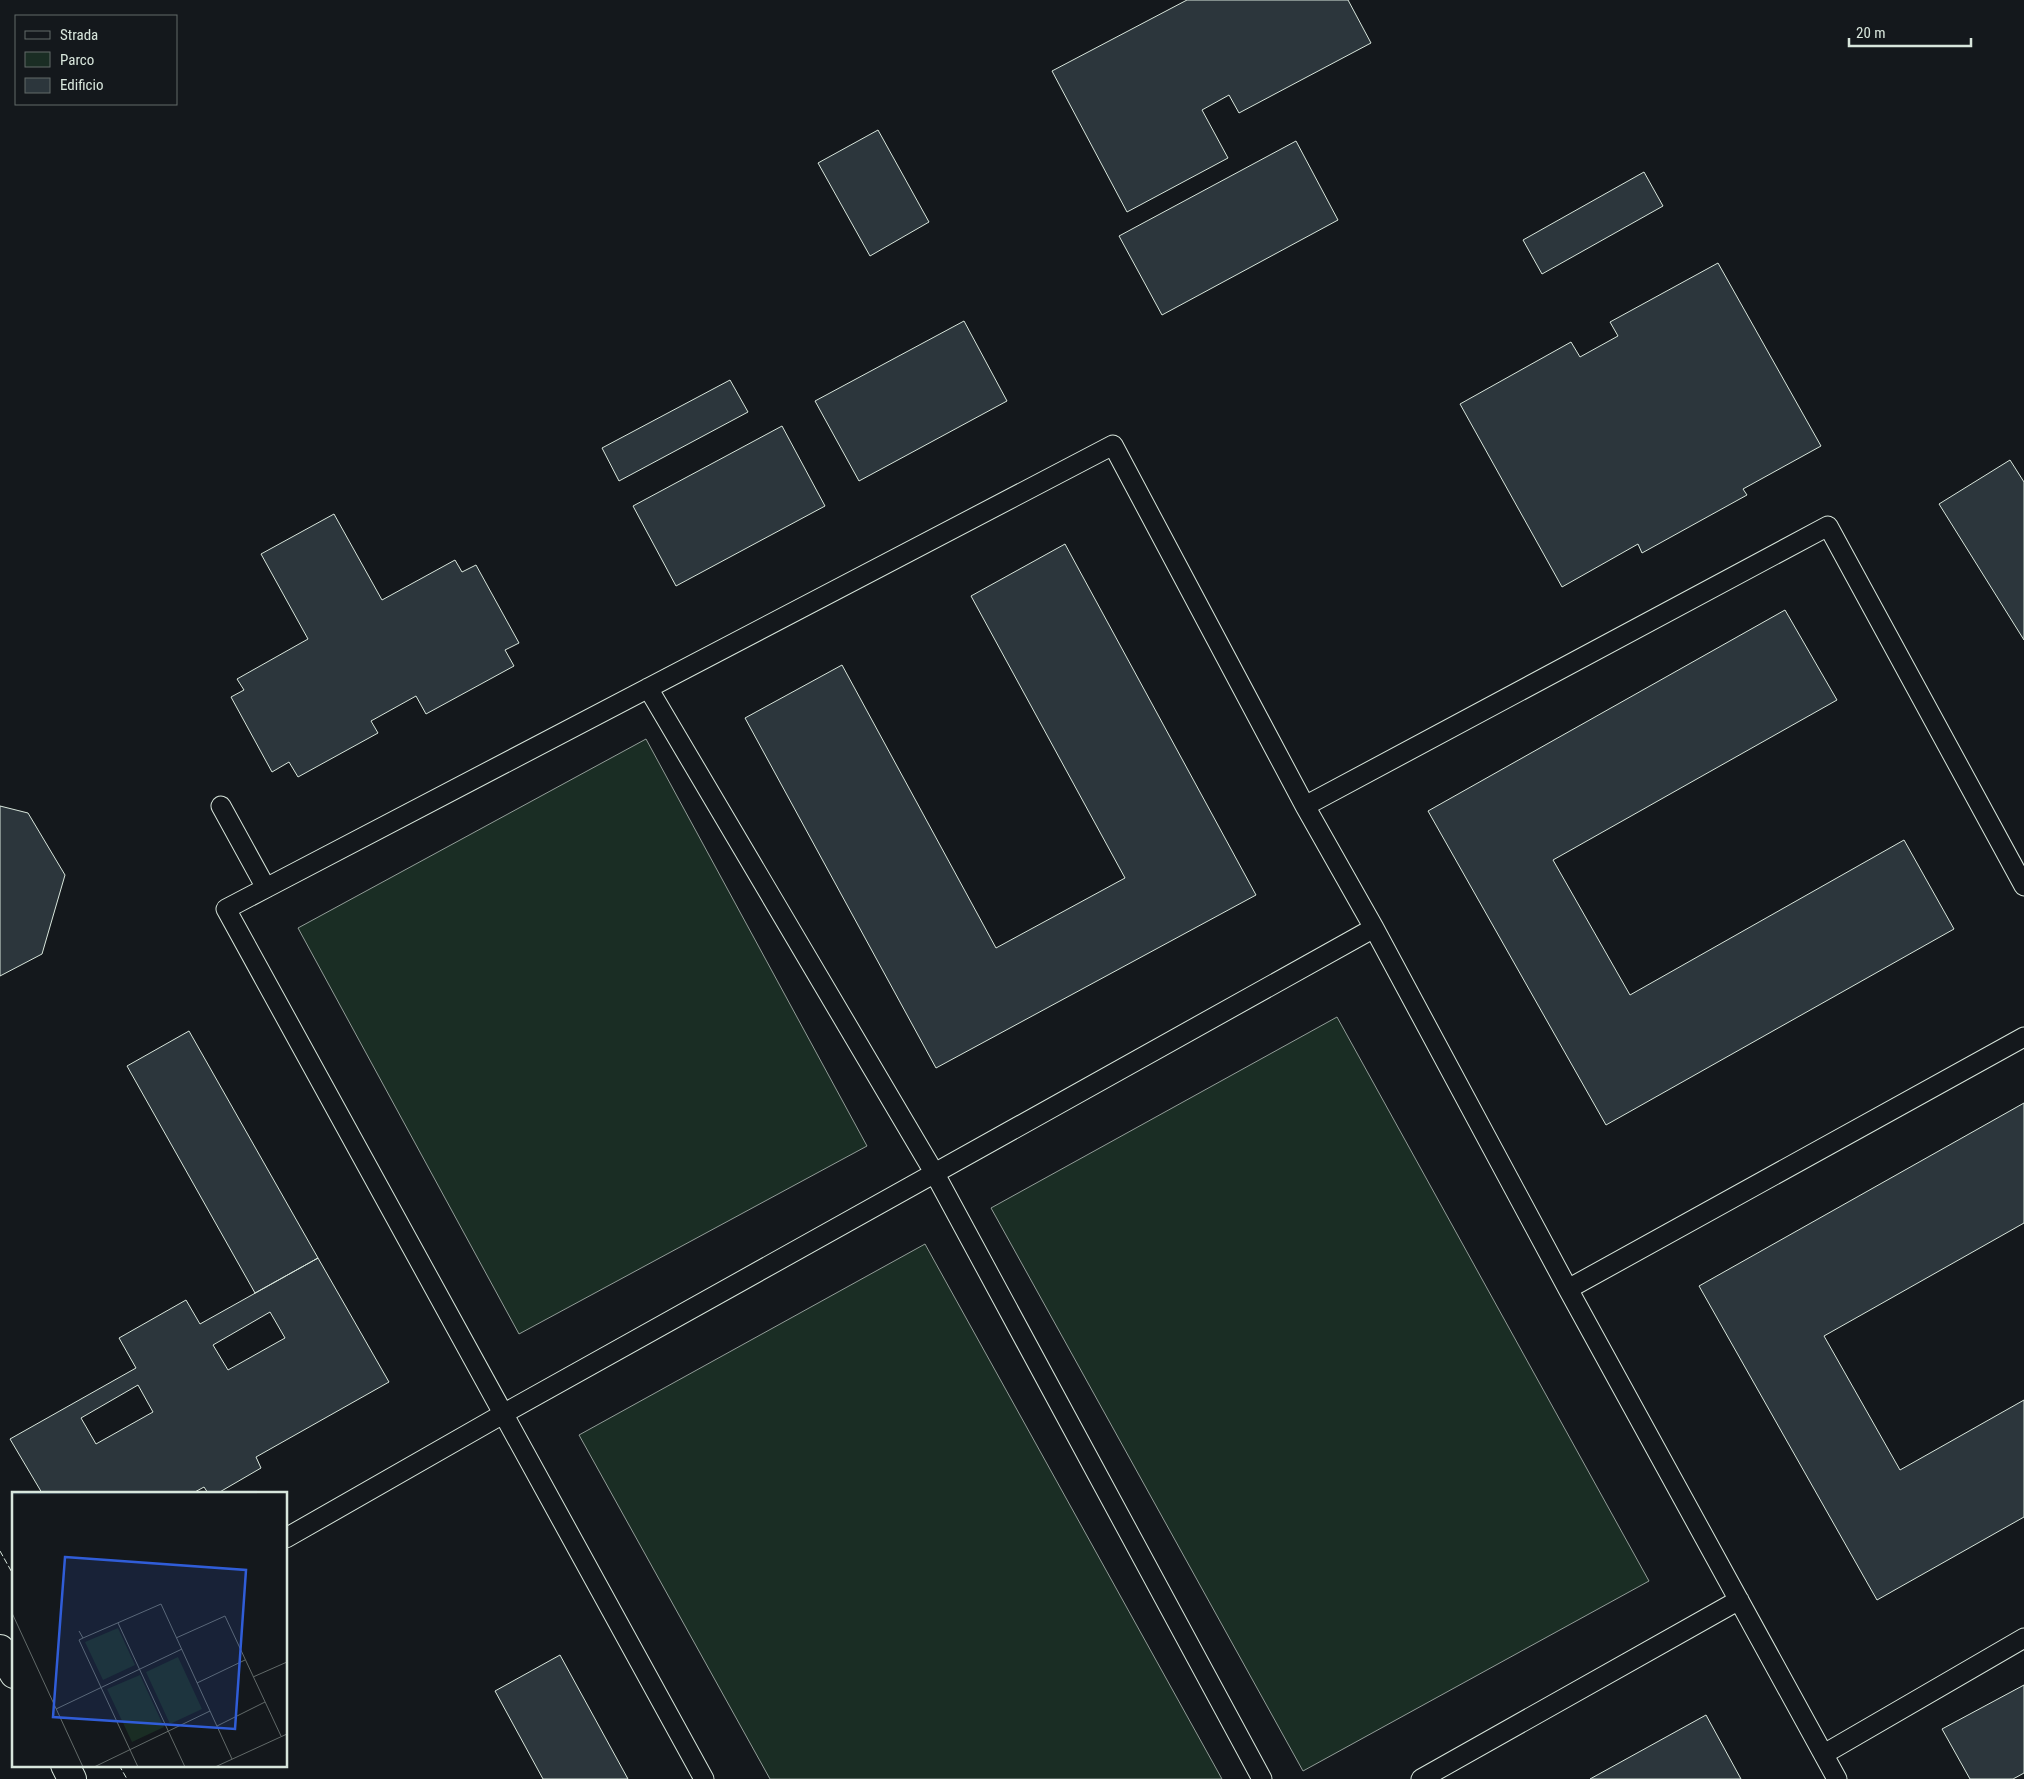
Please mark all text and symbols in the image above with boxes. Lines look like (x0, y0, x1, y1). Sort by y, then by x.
legend (15, 15, 178, 105)
scale bar (1849, 15, 1972, 47)
text: 20 m (1856, 24, 1886, 42)
text: Strada (60, 26, 98, 44)
text: Parco (60, 51, 94, 69)
text: Edificio (60, 76, 103, 94)
inset map (12, 1492, 288, 1766)

